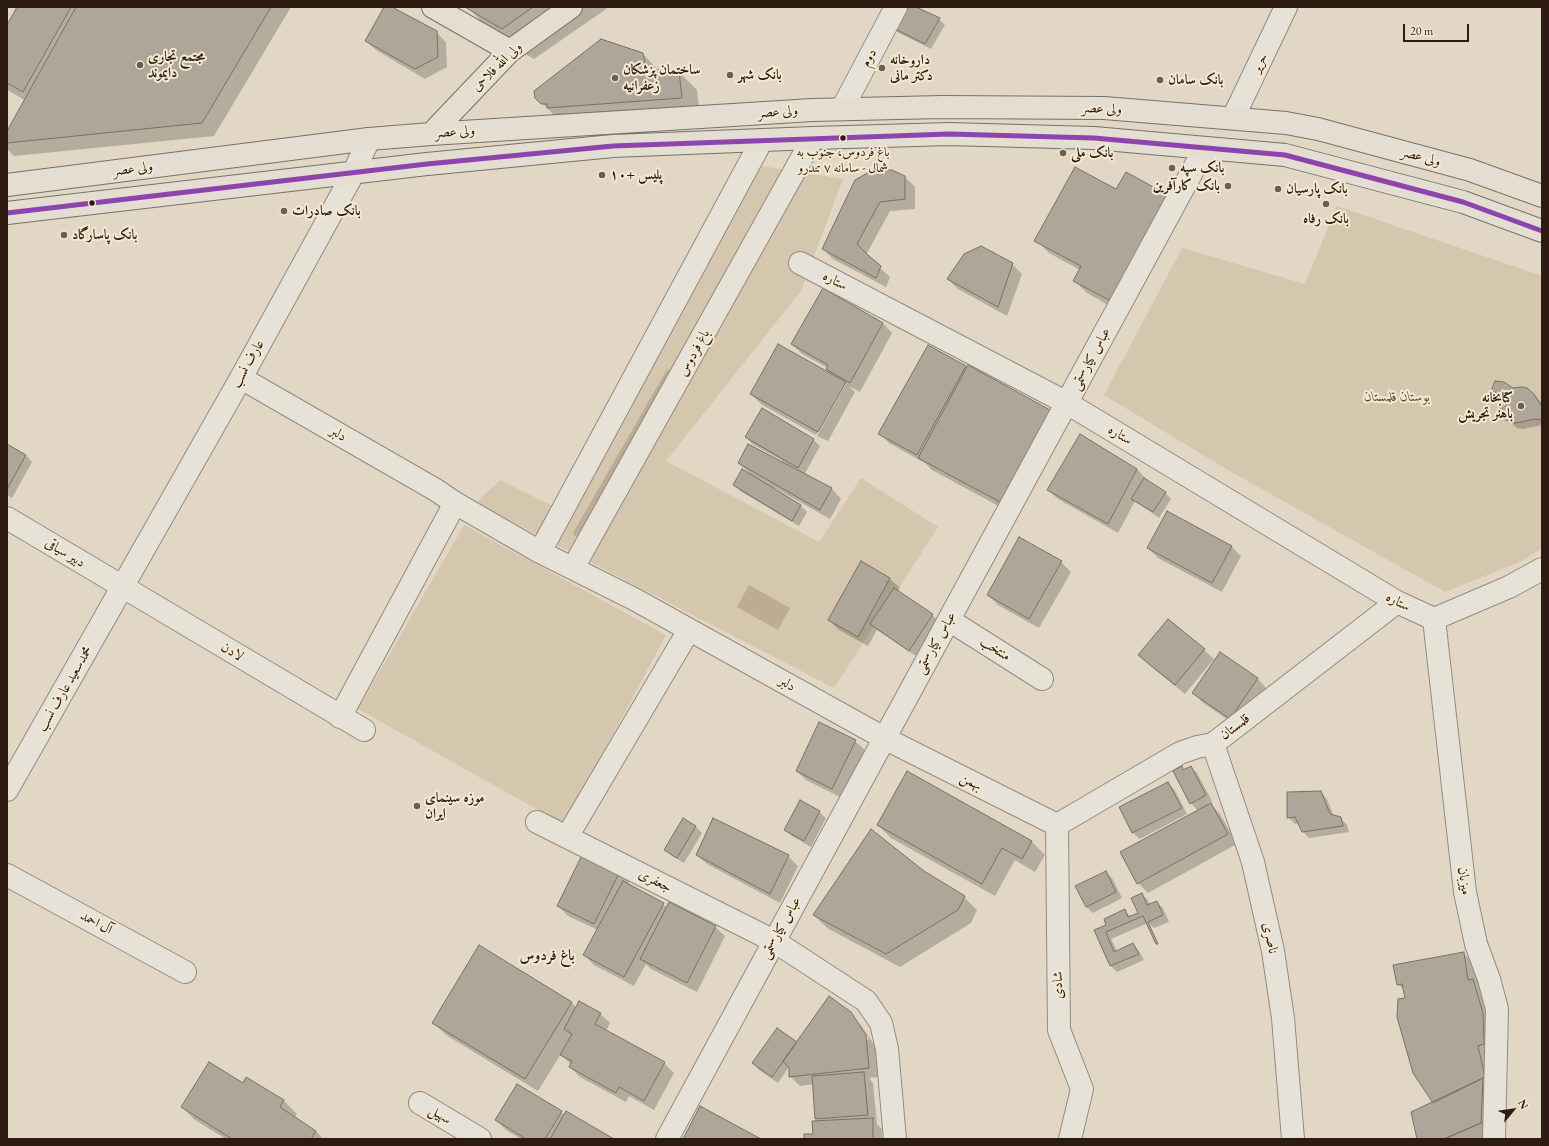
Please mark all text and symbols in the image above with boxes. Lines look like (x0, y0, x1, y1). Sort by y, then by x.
scale bar (1405, 16, 1471, 42)
text: 20 m (1410, 23, 1433, 39)
street label: ولی‌ الله فلاحی (468, 39, 526, 95)
street label: دوم (857, 46, 881, 70)
place label: مجتمع تجاری دایموند (148, 49, 205, 82)
street label: حریر (1248, 50, 1272, 76)
place label: داروخانه دکتر مانی (890, 52, 933, 84)
marker: مجتمع تجاری دایموند (135, 60, 145, 70)
place label: ساختمان پزشکان زعفرانیه (623, 62, 701, 94)
marker: داروخانه دکتر مانی (877, 63, 887, 73)
place label: بانک شهر (738, 67, 782, 83)
marker: بانک شهر (725, 70, 735, 80)
place label: بانک سامان (1168, 72, 1224, 88)
marker: ساختمان پزشکان زعفرانیه (610, 73, 620, 83)
marker: بانک سامان (1155, 75, 1165, 85)
street label: ولی عصر (1082, 100, 1122, 118)
street label: ولی عصر (757, 102, 799, 122)
street label: ولی عصر (434, 122, 476, 142)
marker: باغ فردوس، جنوب به شمال - سامانه ۷ تندرو (838, 133, 848, 143)
place label: باغ فردوس، جنوب به شمال - سامانه ۷ تندرو (797, 144, 889, 175)
street label: ولی عصر (1400, 144, 1442, 170)
place label: بانک ملی (1071, 145, 1113, 161)
marker: بانک ملی (1058, 148, 1068, 158)
street label: ولی عصر (112, 158, 154, 180)
place label: بانک سپه (1180, 160, 1224, 176)
marker: بانک سپه (1167, 163, 1177, 173)
place label: پلیس +۱۰ (610, 167, 662, 183)
marker: پلیس +۱۰ (597, 170, 607, 180)
place label: بانک کارآفرین (1153, 178, 1220, 194)
marker: بانک کارآفرین (1223, 181, 1233, 191)
place label: بانک پارسیان (1286, 181, 1348, 197)
marker: بانک پارسیان (1273, 184, 1283, 194)
unlabelled marker (87, 198, 97, 208)
marker: بانک رفاه (1321, 199, 1331, 209)
place label: بانک صادرات (292, 203, 361, 219)
marker: بانک صادرات (279, 206, 289, 216)
place label: بانک رفاه (1303, 211, 1349, 227)
place label: بانک پاسارگاد (72, 227, 137, 243)
marker: بانک پاسارگاد (59, 230, 69, 240)
street label: ستاره (820, 268, 850, 294)
street label: عباس کیارستمی (1068, 325, 1114, 393)
street label: باغ فردوس (674, 327, 714, 379)
street label: عارف نسب (228, 337, 268, 391)
park label: بوستان قلمستان (1364, 389, 1430, 405)
place label: کتابخانه باهنر تجریش (1458, 390, 1513, 422)
marker: کتابخانه باهنر تجریش (1516, 401, 1526, 411)
street label: ستاره (1105, 421, 1135, 449)
street label: دلبر (327, 423, 349, 445)
street label: دبیر سیاقی (42, 534, 88, 572)
street label: ستاره (1383, 589, 1413, 615)
street label: عباس کیارستمی (912, 609, 960, 677)
street label: منتخب (976, 633, 1014, 665)
street label: لادن (218, 639, 246, 665)
street label: محمدسعید عارف نسب (34, 643, 96, 735)
street label: دلبر (776, 673, 798, 695)
street label: قلمستان (1217, 710, 1253, 744)
street label: بهمن (957, 769, 985, 795)
place label: موزه سینمای ایران (425, 790, 485, 822)
marker: موزه سینمای ایران (412, 801, 422, 811)
street label: جعفری (636, 866, 674, 896)
street label: میزبان (1454, 866, 1474, 896)
street label: عباس کیارستمی (757, 894, 805, 962)
street label: آل احمد (77, 907, 115, 939)
street label: ناصری (1259, 921, 1281, 955)
district label: باغ فردوس (519, 947, 575, 965)
street label: شادی (1050, 971, 1066, 999)
north arrow (1493, 1090, 1533, 1130)
text: N (1515, 1097, 1532, 1111)
street label: سهیل (426, 1102, 454, 1128)

